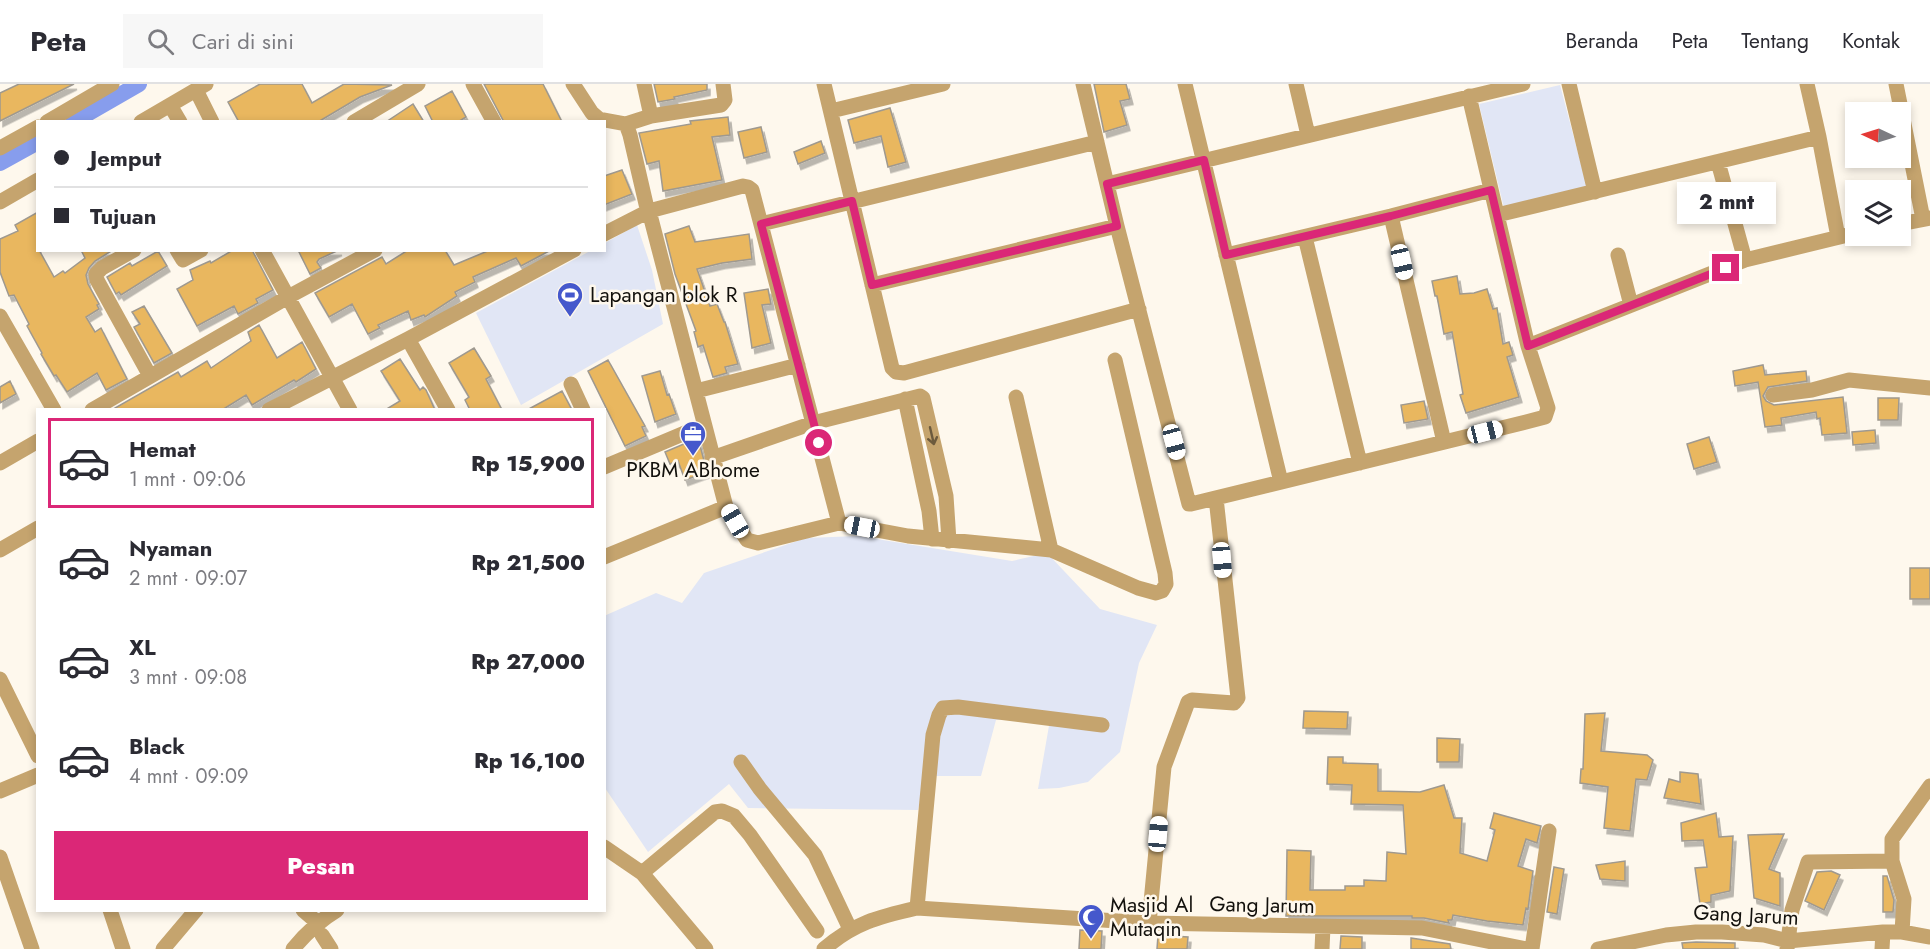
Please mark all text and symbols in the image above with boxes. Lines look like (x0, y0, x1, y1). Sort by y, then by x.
search box (123, 14, 543, 68)
text: Peta (30, 21, 87, 62)
icon: search (144, 25, 177, 58)
text: Cari di sini (192, 25, 294, 57)
text: Beranda (1565, 26, 1638, 56)
text: Peta (1671, 26, 1708, 56)
text: Tentang (1741, 26, 1809, 56)
text: Kontak (1842, 26, 1900, 56)
north arrow (1845, 102, 1911, 168)
map controls (1845, 102, 1911, 246)
text: Jemput (90, 142, 161, 174)
button: layers (1845, 180, 1911, 246)
callout: 2 mnt (1676, 181, 1776, 223)
text: 2 mnt (1699, 188, 1754, 217)
text: Tujuan (90, 200, 156, 232)
car (1389, 242, 1415, 282)
route end (1712, 254, 1739, 281)
sports icon: Lapangan blok R (555, 280, 585, 318)
place label: Lapangan blok R (590, 280, 738, 310)
office icon: PKBM ABhome (678, 419, 708, 457)
car (1465, 419, 1505, 445)
car (1161, 422, 1187, 462)
one-way arrow (927, 425, 938, 445)
route start (805, 429, 832, 456)
text: Hemat (129, 433, 196, 465)
icon: car (57, 436, 111, 490)
text: Rp 15,900 (471, 447, 585, 479)
place label: PKBM ABhome (626, 455, 760, 485)
text: 1 mnt · 09:06 (129, 465, 246, 494)
car (718, 501, 752, 541)
car (843, 515, 881, 539)
text: Nyaman (129, 532, 212, 564)
icon: car (57, 535, 111, 589)
car (1211, 541, 1233, 579)
text: Rp 21,500 (471, 546, 585, 578)
text: 2 mnt · 09:07 (129, 564, 247, 593)
text: XL (129, 631, 156, 663)
icon: car (57, 634, 111, 688)
text: Rp 27,000 (471, 645, 585, 677)
text: 3 mnt · 09:08 (129, 663, 247, 692)
text: Black (129, 730, 185, 762)
icon: car (57, 733, 111, 787)
text: Rp 16,100 (474, 744, 585, 776)
text: 4 mnt · 09:09 (129, 762, 249, 791)
car (1147, 815, 1169, 853)
button: Pesan (54, 831, 588, 900)
street label: Gang Jarum (1209, 889, 1315, 921)
place label: Masjid Al Mutaqin (1110, 890, 1193, 944)
street label: Gang Jarum (1693, 897, 1799, 933)
mosque icon: Masjid Al Mutaqin (1076, 902, 1106, 940)

